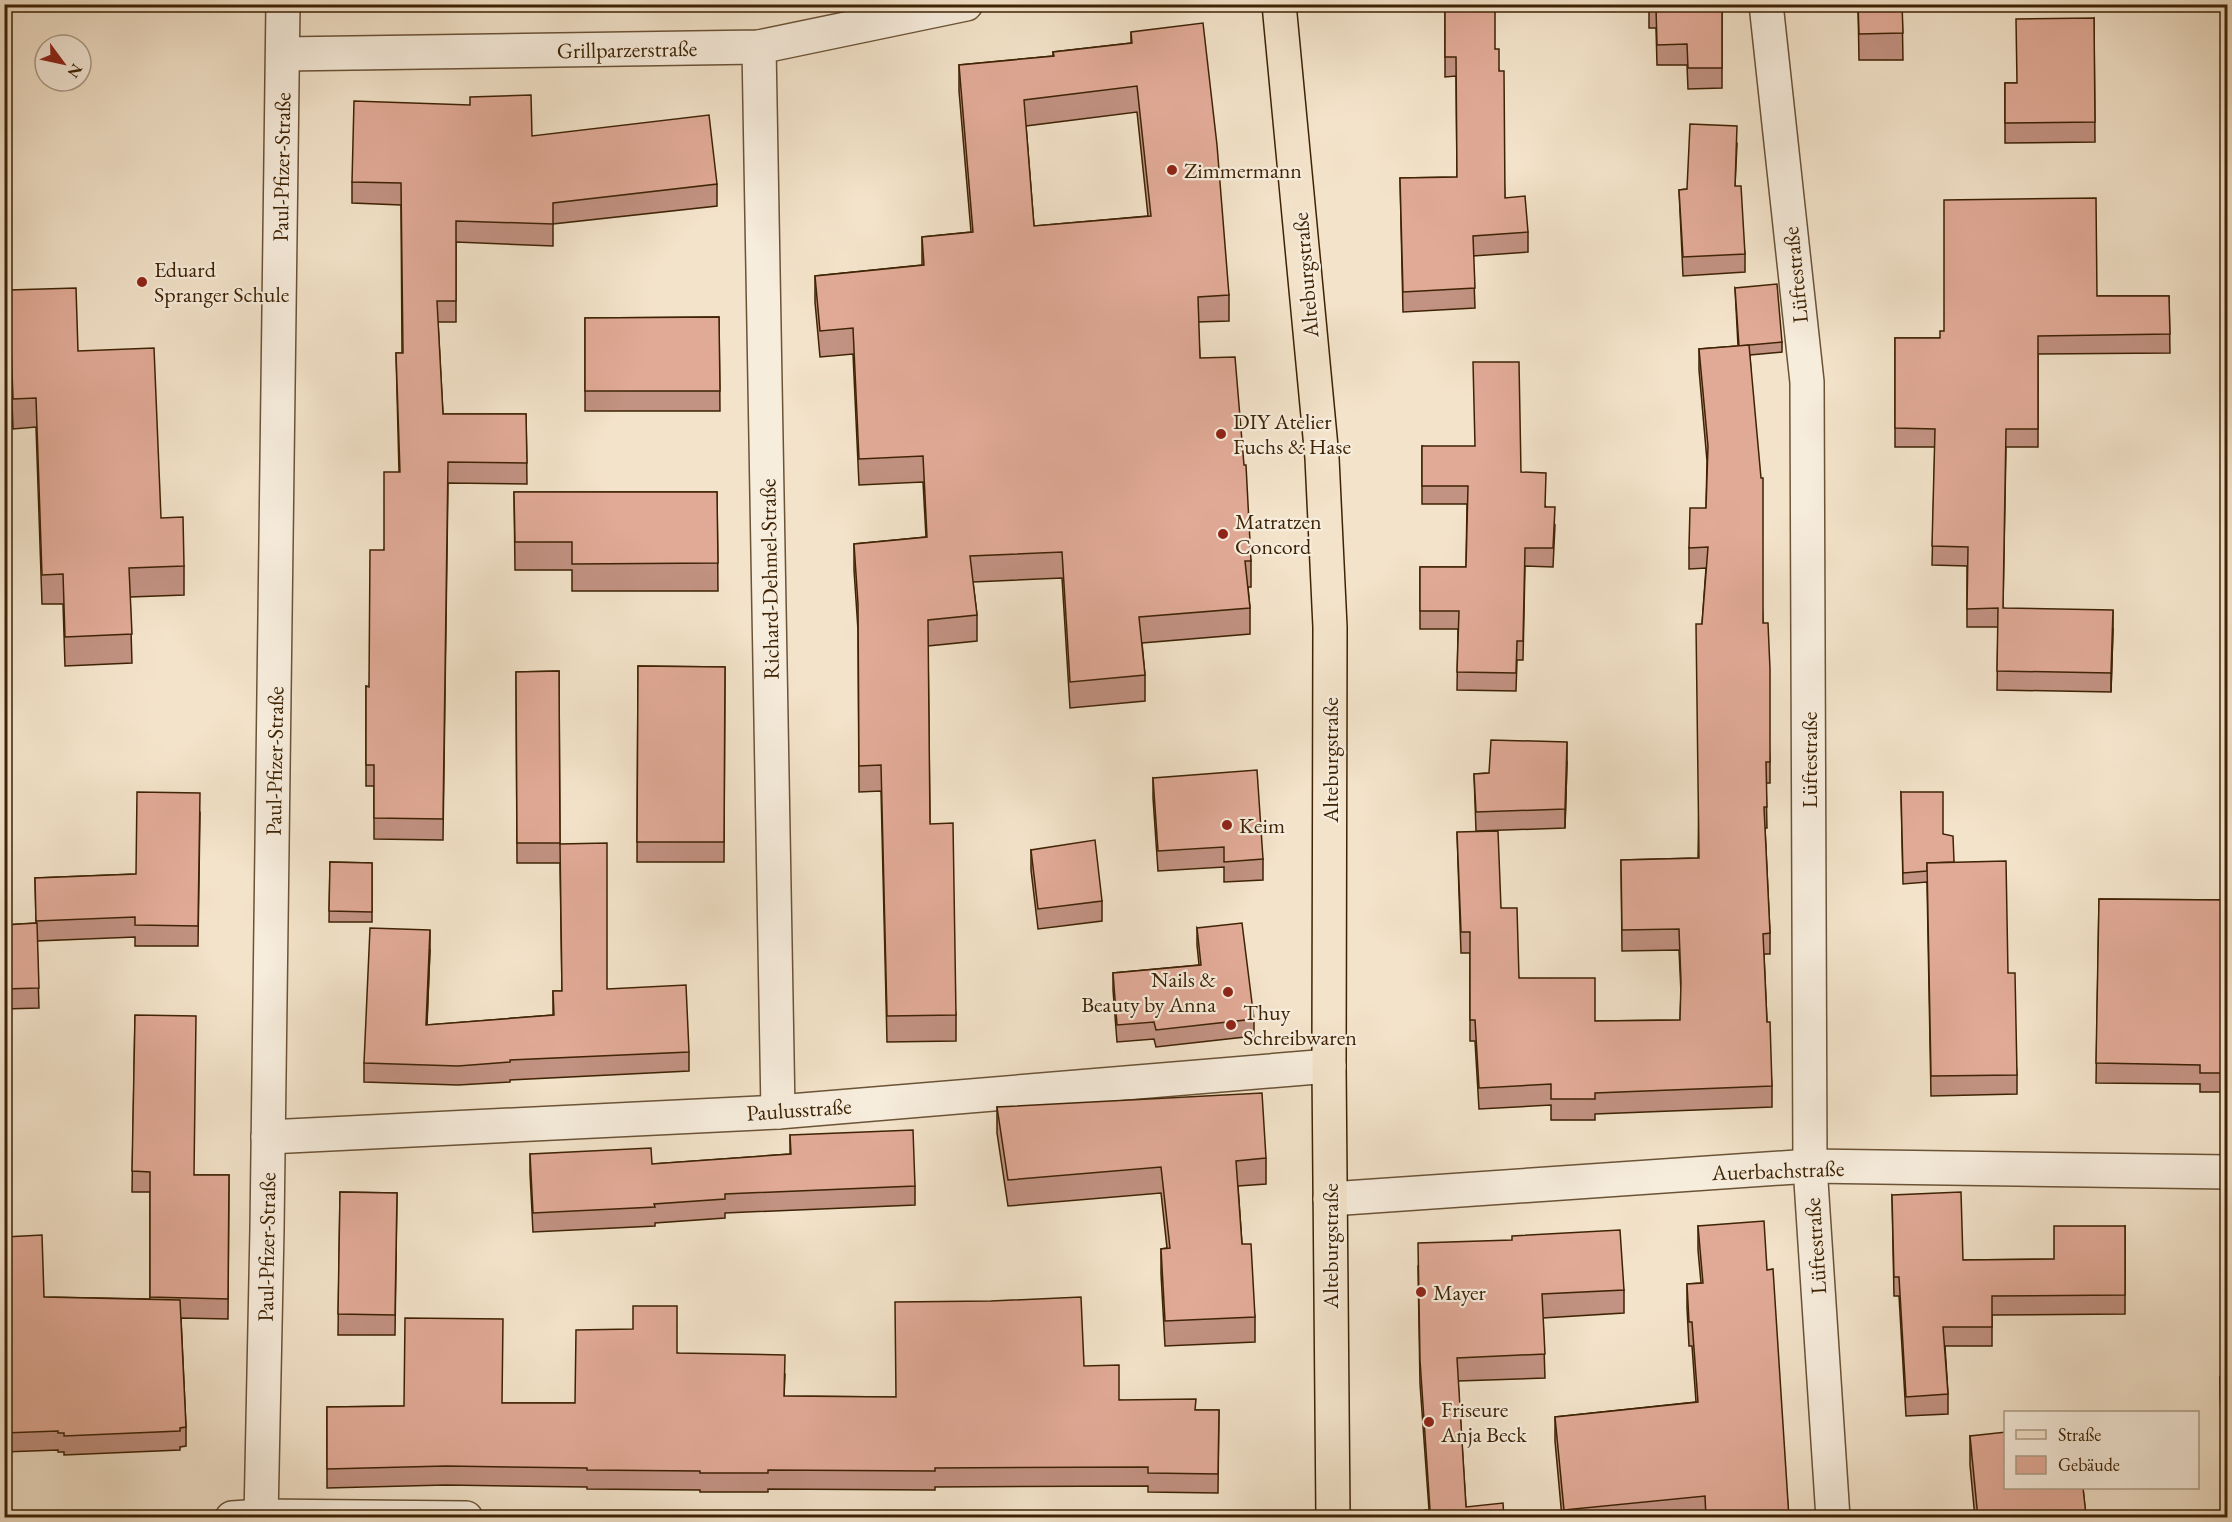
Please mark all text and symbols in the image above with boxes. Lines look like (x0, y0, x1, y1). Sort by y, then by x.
north arrow (33, 33, 93, 93)
street label: Grillparzerstraße (557, 34, 698, 65)
text: N (63, 60, 87, 82)
street label: Paul-Pfizer-Straße (266, 92, 297, 242)
place label: Zimmermann (1184, 156, 1302, 185)
marker: Zimmermann (1165, 163, 1179, 177)
street label: Alteburgstraße (1286, 211, 1326, 340)
street label: Lüftestraße (1776, 225, 1815, 325)
place label: Eduard Spranger Schule (154, 255, 290, 309)
marker: Eduard Spranger Schule (135, 275, 149, 289)
place label: DIY Atelier Fuchs & Hase (1233, 407, 1351, 461)
marker: DIY Atelier Fuchs & Hase (1214, 427, 1228, 441)
street label: Richard-Dehmel-Straße (753, 478, 786, 680)
place label: Matratzen Concord (1235, 507, 1322, 561)
marker: Matratzen Concord (1216, 527, 1230, 541)
street label: Paul-Pfizer-Straße (259, 686, 290, 836)
street label: Alteburgstraße (1316, 697, 1345, 824)
street label: Lüftestraße (1795, 711, 1824, 808)
place label: Keim (1239, 811, 1285, 840)
marker: Keim (1220, 818, 1234, 832)
place label: Nails & Beauty by Anna (1081, 965, 1216, 1019)
marker: Nails & Beauty by Anna (1221, 985, 1235, 999)
place label: Thuy Schreibwaren (1243, 998, 1357, 1052)
marker: Thuy Schreibwaren (1224, 1018, 1238, 1032)
street label: Paulusstraße (746, 1091, 853, 1128)
street label: Auerbachstraße (1710, 1154, 1845, 1187)
street label: Paul-Pfizer-Straße (251, 1172, 282, 1322)
street label: Alteburgstraße (1316, 1183, 1345, 1310)
street label: Lüftestraße (1798, 1196, 1833, 1295)
place label: Mayer (1433, 1278, 1487, 1307)
marker: Mayer (1414, 1285, 1428, 1299)
place label: Friseure Anja Beck (1440, 1395, 1527, 1449)
legend (2004, 1411, 2199, 1489)
marker: Friseure Anja Beck (1422, 1415, 1436, 1429)
text: Straße (2058, 1423, 2101, 1446)
text: Gebäude (2058, 1453, 2120, 1476)

